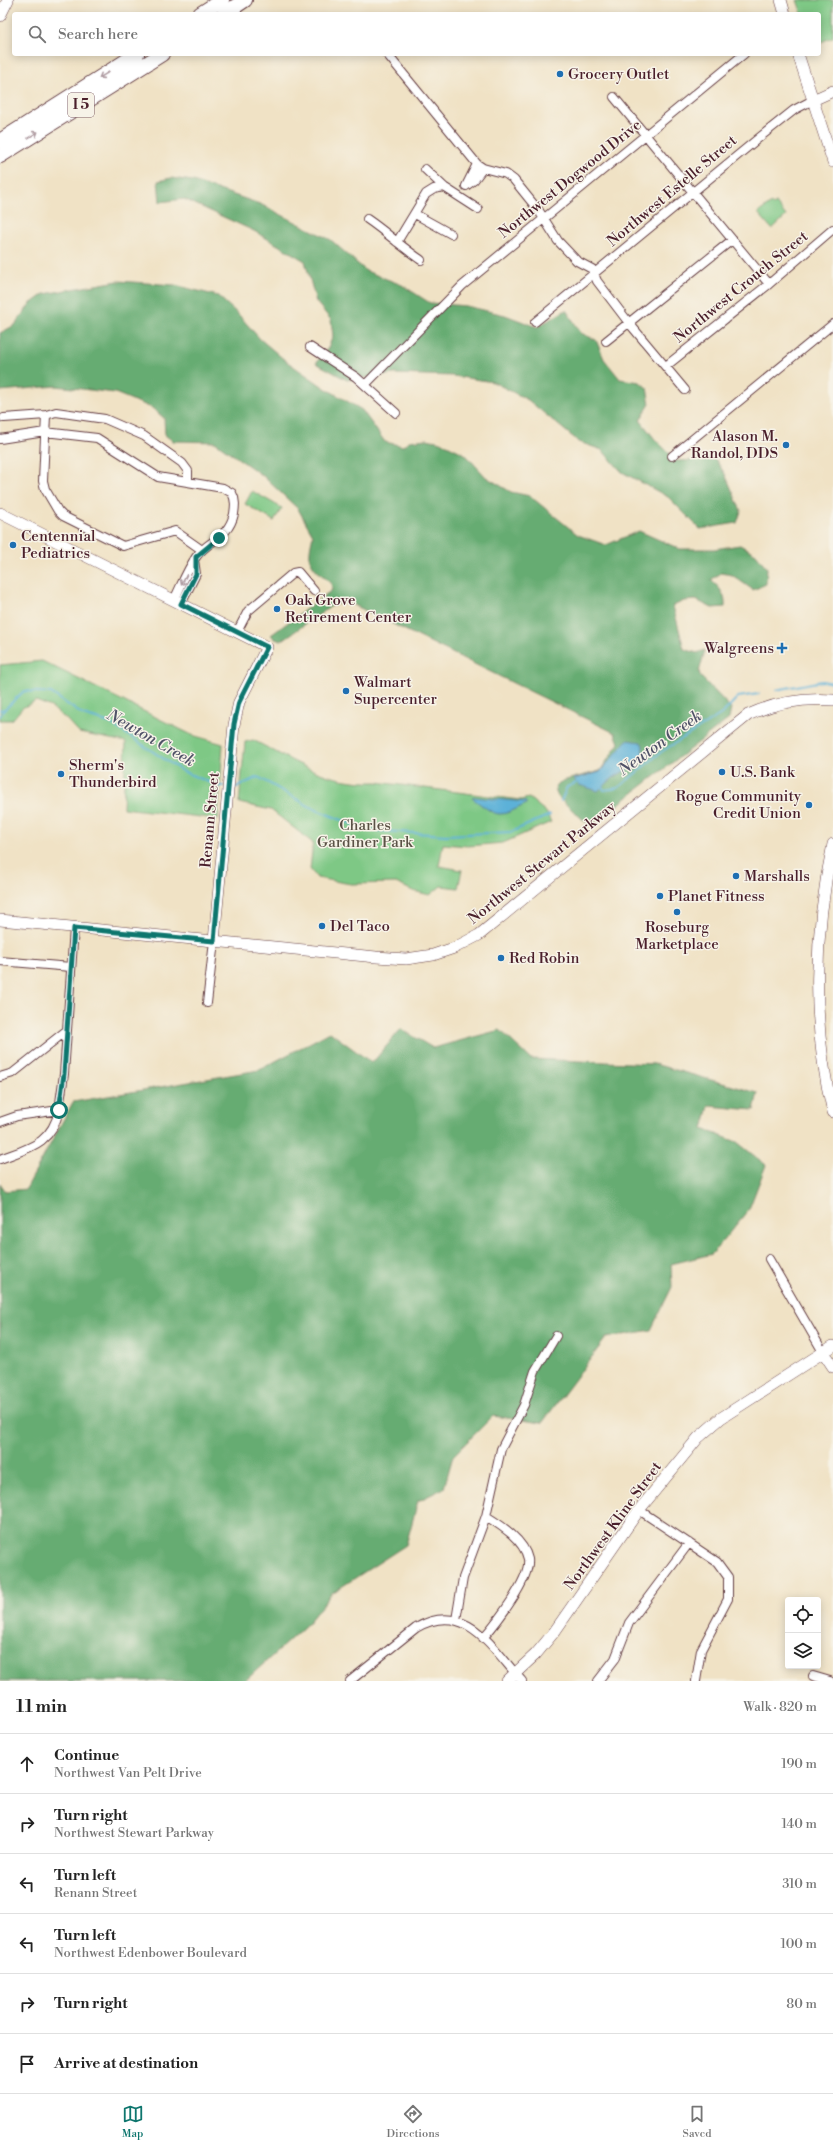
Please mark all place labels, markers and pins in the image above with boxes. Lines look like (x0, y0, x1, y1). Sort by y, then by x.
place label: Grocery Outlet (568, 65, 670, 84)
marker: Grocery Outlet (555, 69, 565, 79)
place label: Alason M. Randol, DDS (691, 427, 778, 463)
marker: Alason M. Randol, DDS (781, 440, 791, 450)
place label: Centennial Pediatrics (21, 527, 96, 563)
marker: Centennial Pediatrics (8, 540, 18, 550)
place label: Oak Grove Retirement Center (285, 591, 412, 627)
marker: Oak Grove Retirement Center (272, 604, 282, 614)
place label: Walgreens (703, 639, 774, 658)
marker: Walgreens (777, 643, 787, 653)
place label: Walmart Supercenter (353, 673, 438, 709)
marker: Walmart Supercenter (341, 686, 351, 696)
place label: Sherm's Thunderbird (69, 756, 157, 792)
place label: U.S. Bank (730, 763, 796, 782)
marker: U.S. Bank (717, 767, 727, 777)
marker: Sherm's Thunderbird (56, 769, 66, 779)
place label: Rogue Community Credit Union (675, 787, 802, 823)
marker: Rogue Community Credit Union (804, 800, 814, 810)
place label: Marshalls (744, 867, 810, 886)
marker: Marshalls (731, 871, 741, 881)
place label: Planet Fitness (668, 887, 765, 906)
marker: Planet Fitness (655, 891, 665, 901)
marker: Roseburg Marketplace (672, 907, 682, 917)
place label: Del Taco (330, 917, 390, 936)
place label: Roseburg Marketplace (635, 918, 719, 954)
marker: Del Taco (317, 921, 327, 931)
place label: Red Robin (509, 949, 580, 968)
marker: Red Robin (496, 953, 506, 963)

